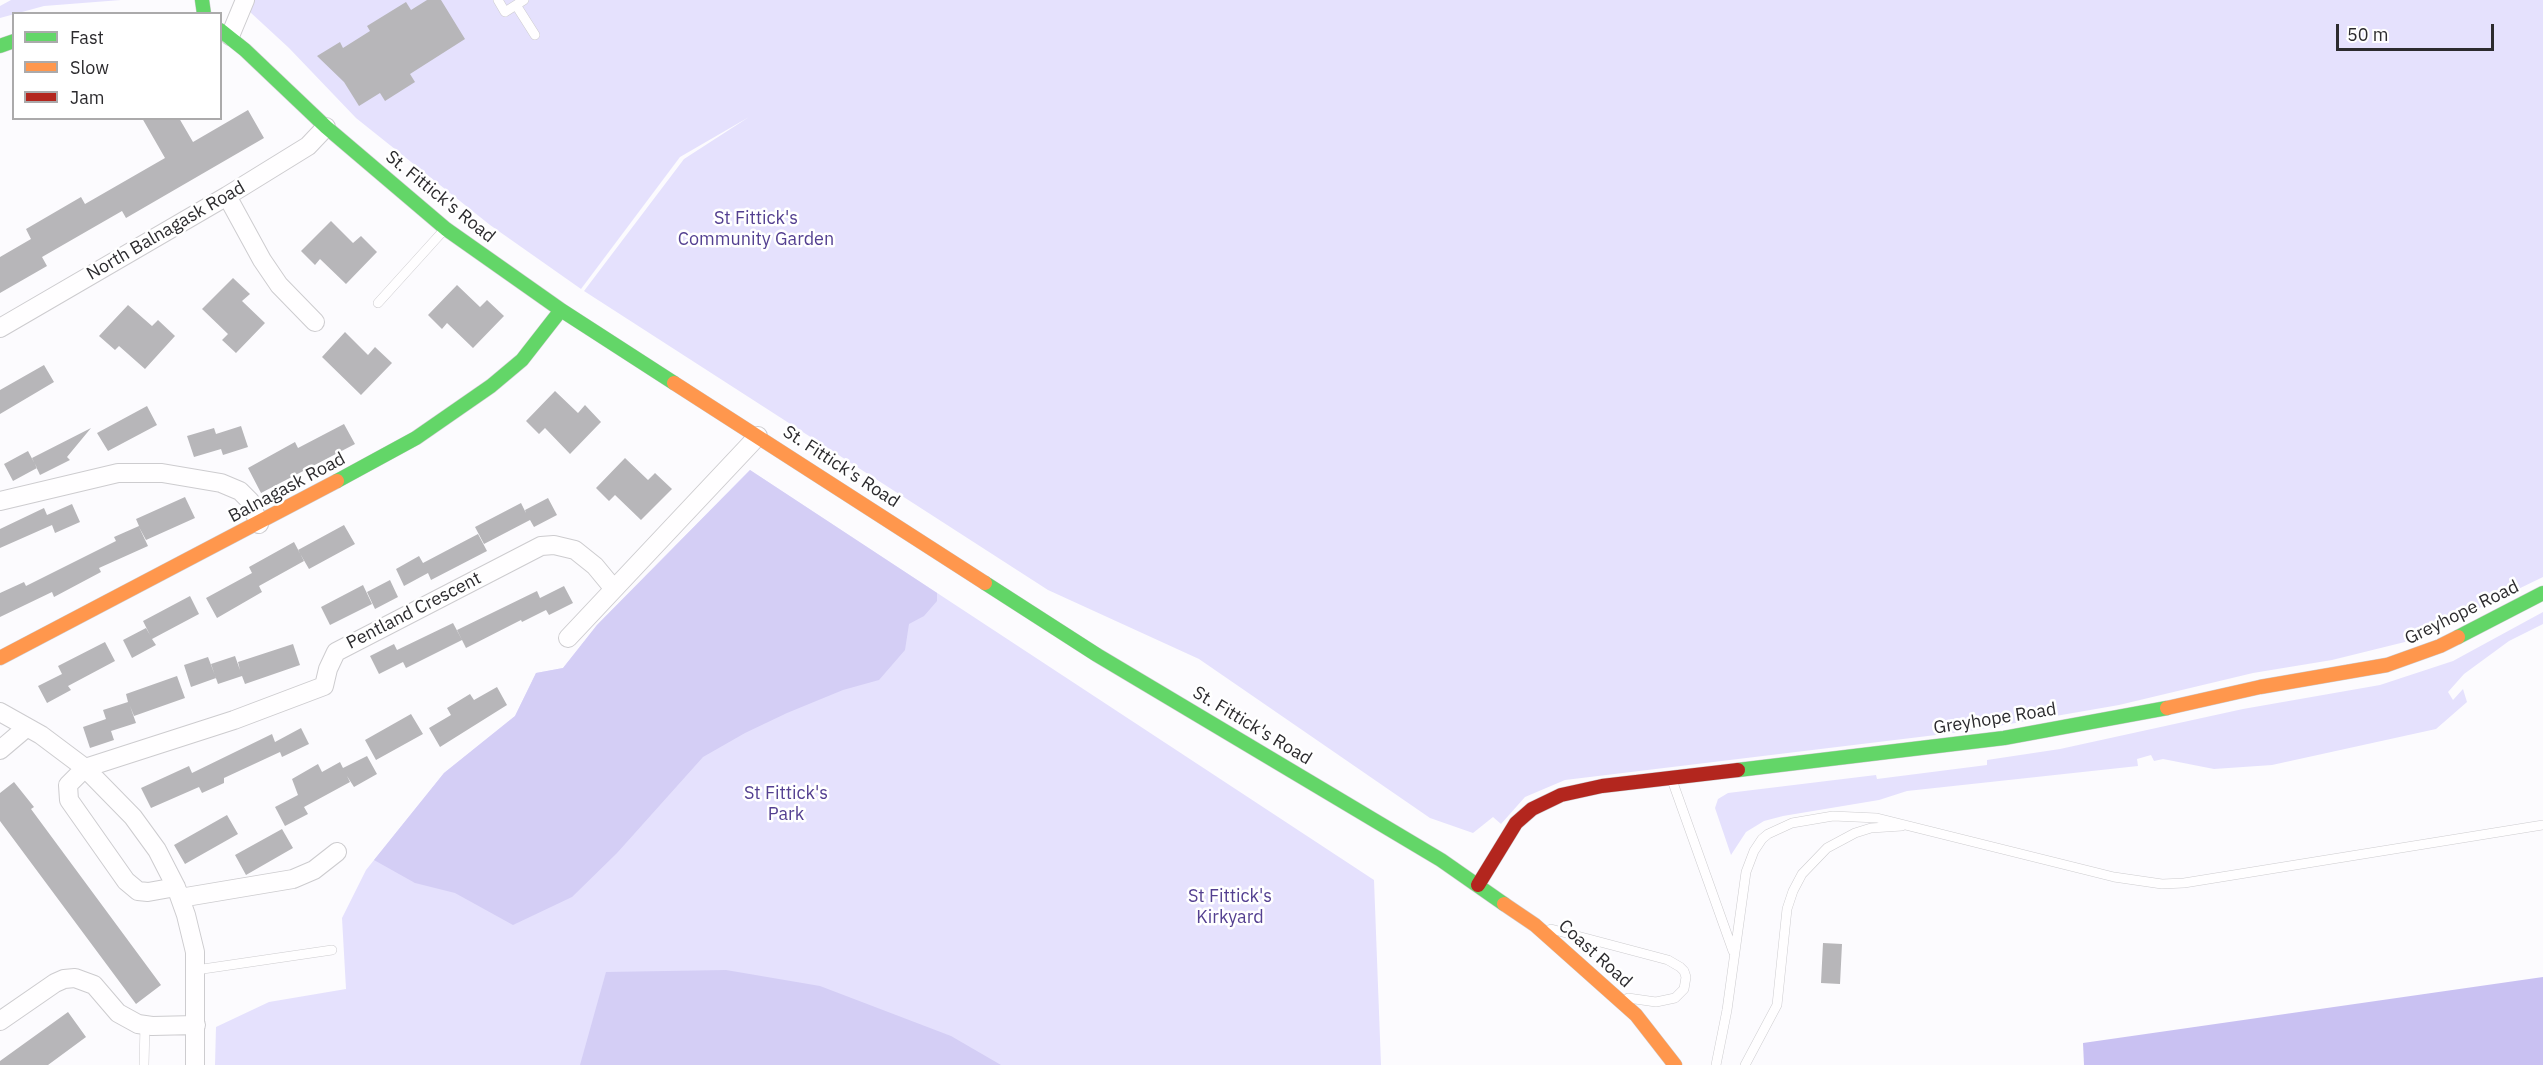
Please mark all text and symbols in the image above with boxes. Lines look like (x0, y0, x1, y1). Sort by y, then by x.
legend (12, 12, 222, 120)
scale bar (2339, 12, 2496, 50)
text: 50 m (2347, 23, 2389, 46)
text: Fast (70, 26, 104, 49)
text: Slow (70, 56, 109, 79)
text: Jam (70, 86, 105, 109)
street label: St. Fittick's Road (381, 146, 499, 248)
street label: North Balnagask Road (83, 177, 249, 285)
park label: St Fittick's Community Garden (678, 208, 834, 250)
street label: St. Fittick's Road (779, 421, 903, 513)
street label: Balnagask Road (225, 448, 349, 528)
street label: Pentland Crescent (343, 568, 485, 654)
street label: Greyhope Road (2402, 576, 2522, 650)
street label: St. Fittick's Road (1189, 682, 1315, 770)
street label: Greyhope Road (1932, 699, 2058, 739)
park label: St Fittick's Park (744, 783, 828, 826)
park label: St Fittick's Kirkyard (1188, 886, 1272, 928)
street label: Coast Road (1554, 915, 1636, 993)

